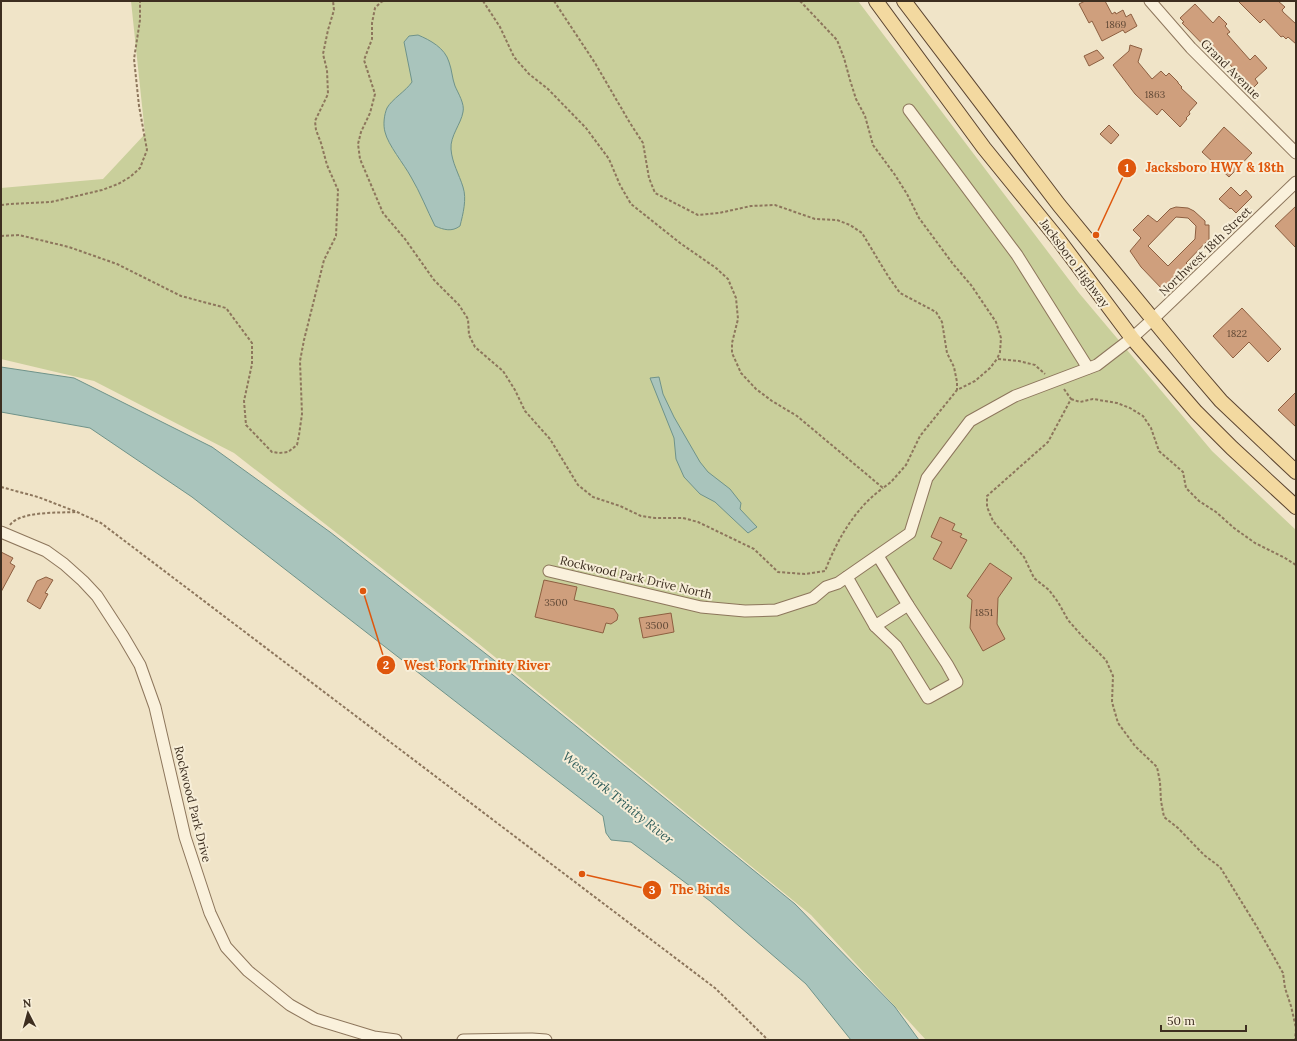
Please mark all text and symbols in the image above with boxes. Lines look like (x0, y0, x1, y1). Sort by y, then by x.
house number: 1869 (1106, 18, 1127, 31)
street label: Grand Avenue (1198, 36, 1265, 103)
house number: 1863 (1145, 88, 1166, 101)
callout: Jacksboro HWY & 18th (1117, 155, 1292, 180)
text: Jacksboro HWY & 18th (1146, 159, 1284, 176)
text: 1 (1125, 160, 1130, 175)
street label: Northwest 18th Street (1156, 203, 1255, 299)
street label: Jacksboro Highway (1036, 215, 1114, 311)
house number: 1822 (1227, 327, 1247, 340)
street label: Rockwood Park Drive North (559, 552, 713, 602)
house number: 3500 (544, 596, 568, 609)
house number: 1851 (975, 606, 994, 619)
house number: 3500 (645, 619, 669, 632)
callout: West Fork Trinity River (376, 653, 558, 678)
text: 2 (383, 657, 389, 672)
text: West Fork Trinity River (404, 657, 551, 674)
street label: Rockwood Park Drive (171, 744, 215, 864)
water label: West Fork Trinity River (559, 748, 677, 848)
callout: The Birds (642, 877, 737, 902)
text: The Birds (670, 881, 730, 898)
text: 3 (649, 882, 656, 897)
north arrow (8, 993, 48, 1033)
text: N (22, 996, 32, 1010)
scale bar (1161, 1007, 1246, 1033)
text: 50 m (1167, 1013, 1195, 1028)

